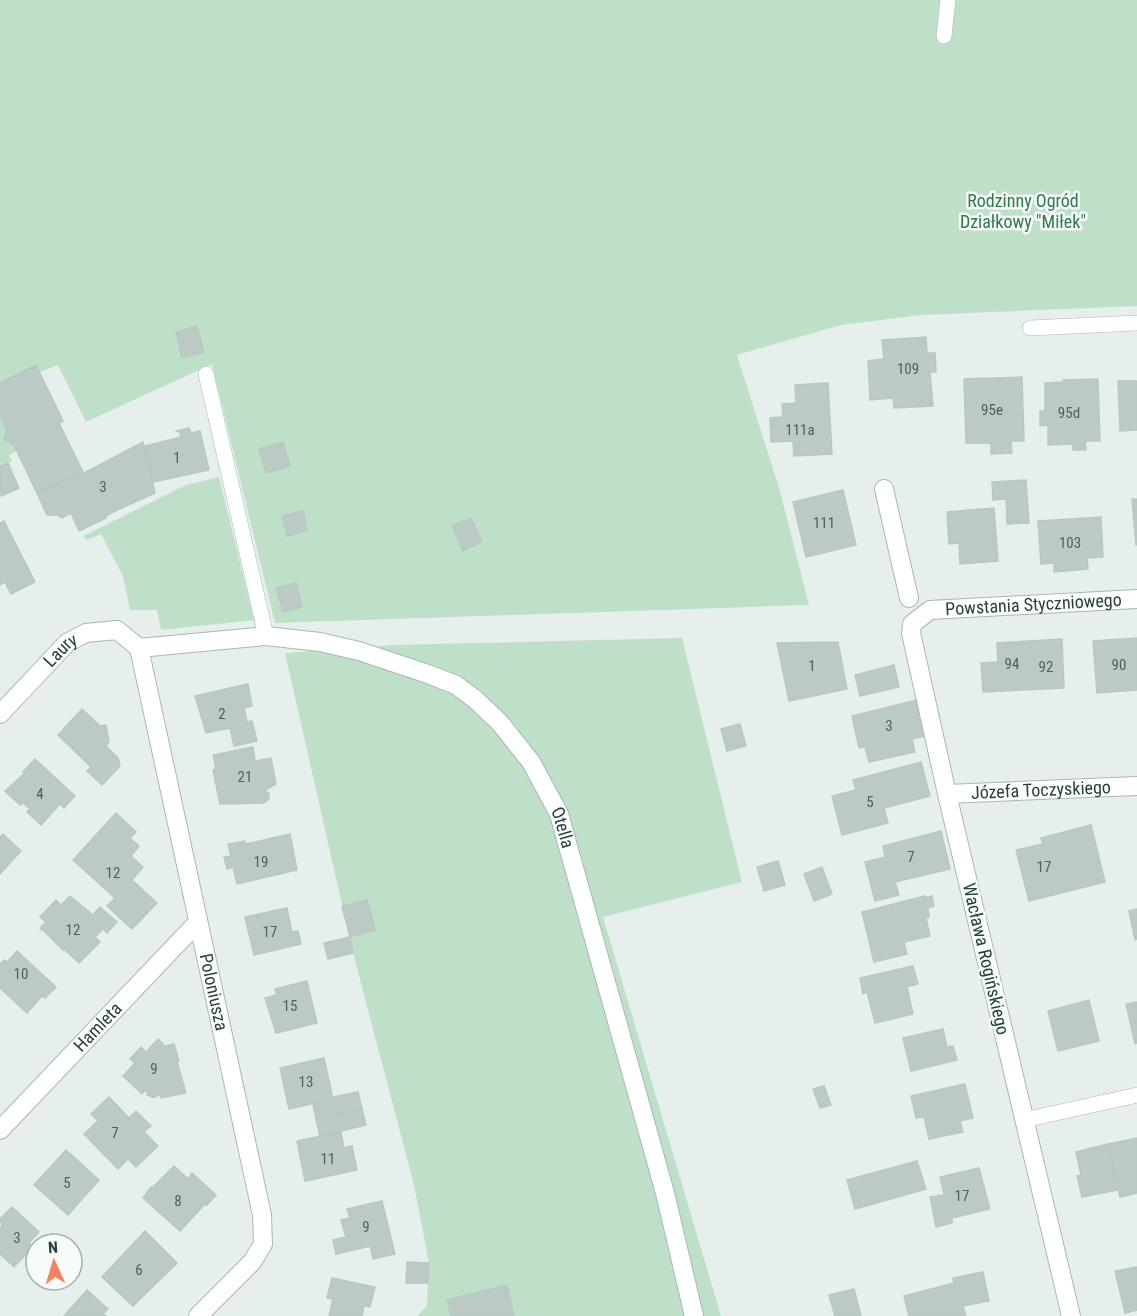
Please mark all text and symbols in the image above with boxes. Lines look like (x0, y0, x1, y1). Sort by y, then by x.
park label: Rodzinny Ogród Działkowy "Miłek" (960, 190, 1086, 232)
house number: 109 (897, 360, 919, 378)
house number: 95e (981, 401, 1003, 419)
house number: 95d (1058, 404, 1080, 422)
house number: 111a (785, 421, 815, 439)
house number: 1 (173, 449, 181, 467)
house number: 3 (99, 478, 107, 496)
house number: 111 (813, 514, 835, 532)
house number: 103 (1059, 534, 1081, 552)
street label: Powstania Styczniowego (945, 589, 1122, 619)
street label: Laury (39, 628, 81, 671)
house number: 94 (1005, 655, 1019, 673)
house number: 90 (1112, 656, 1126, 674)
house number: 1 (808, 657, 816, 675)
house number: 92 (1039, 658, 1053, 676)
house number: 2 (218, 705, 226, 723)
house number: 3 (885, 717, 893, 735)
house number: 21 (238, 768, 252, 786)
street label: Józefa Toczyskiego (970, 776, 1111, 803)
house number: 4 (36, 785, 44, 803)
house number: 5 (866, 793, 874, 811)
street label: Otella (547, 803, 579, 850)
house number: 7 (907, 848, 915, 866)
house number: 19 (254, 853, 268, 871)
house number: 17 (1037, 858, 1051, 876)
house number: 12 (106, 864, 120, 882)
street label: Wacława Rogińskiego (959, 881, 1014, 1037)
house number: 12 (66, 921, 80, 939)
house number: 17 (263, 923, 277, 941)
street label: Poloniusza (196, 951, 233, 1032)
house number: 10 (14, 965, 28, 983)
house number: 15 (283, 997, 297, 1015)
street label: Hamleta (69, 998, 126, 1056)
house number: 9 (150, 1060, 158, 1078)
house number: 13 (299, 1073, 313, 1091)
house number: 7 (111, 1124, 119, 1142)
house number: 11 (321, 1150, 335, 1168)
house number: 5 (63, 1174, 71, 1192)
house number: 17 (955, 1187, 969, 1205)
house number: 8 (174, 1192, 182, 1210)
house number: 9 (362, 1218, 370, 1236)
house number: 3 (13, 1229, 21, 1247)
north arrow (24, 1232, 84, 1292)
text: N (47, 1238, 59, 1257)
house number: 6 (135, 1261, 143, 1279)

